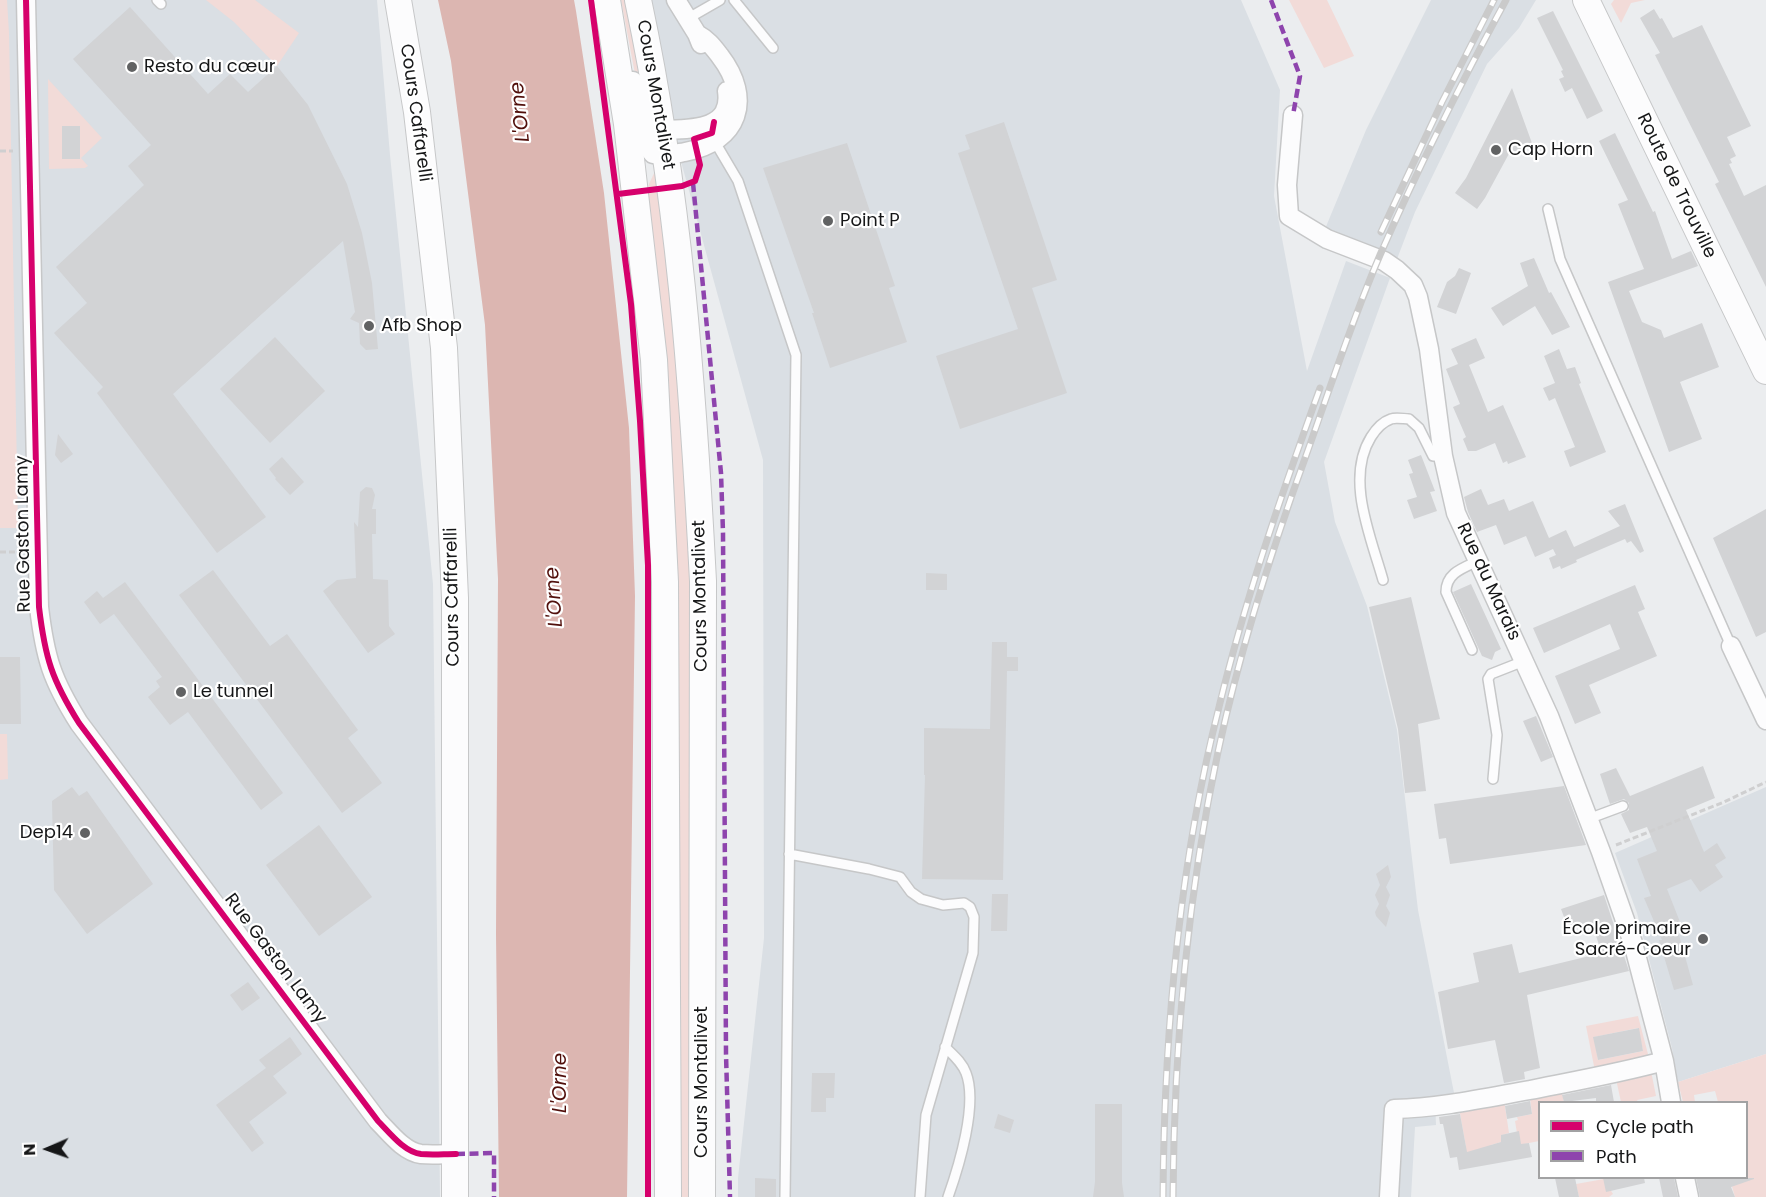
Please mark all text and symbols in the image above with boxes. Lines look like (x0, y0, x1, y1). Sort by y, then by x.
street label: Cours Montalivet (631, 18, 679, 172)
street label: Cours Caffarelli (395, 43, 435, 183)
place label: Resto du cœur (144, 56, 275, 78)
marker: Resto du cœur (125, 60, 139, 74)
water label: L'Orne (506, 81, 536, 143)
street label: Route de Trouville (1632, 110, 1720, 262)
place label: Cap Horn (1508, 139, 1593, 161)
marker: Cap Horn (1489, 143, 1503, 157)
place label: Point P (840, 210, 900, 232)
marker: Point P (821, 214, 835, 228)
place label: Afb Shop (381, 315, 462, 337)
marker: Afb Shop (362, 319, 376, 333)
street label: Rue Gaston Lamy (12, 455, 36, 613)
street label: Cours Montalivet (689, 520, 713, 672)
street label: Rue du Marais (1451, 520, 1525, 644)
street label: Cours Caffarelli (441, 527, 465, 667)
water label: L'Orne (541, 566, 569, 628)
place label: Le tunnel (193, 681, 273, 703)
marker: Le tunnel (174, 685, 188, 699)
place label: Dep14 (20, 822, 73, 844)
marker: Dep14 (78, 826, 92, 840)
street label: Rue Gaston Lamy (219, 890, 331, 1028)
place label: École primaire Sacré-Coeur (1563, 918, 1691, 960)
marker: École primaire Sacré-Coeur (1696, 932, 1710, 946)
street label: Cours Montalivet (691, 1006, 713, 1158)
water label: L'Orne (549, 1053, 573, 1113)
legend (1538, 1101, 1748, 1179)
text: Cycle path (1596, 1114, 1694, 1139)
north arrow (18, 1119, 78, 1179)
text: N (18, 1143, 41, 1156)
text: Path (1596, 1144, 1637, 1169)

